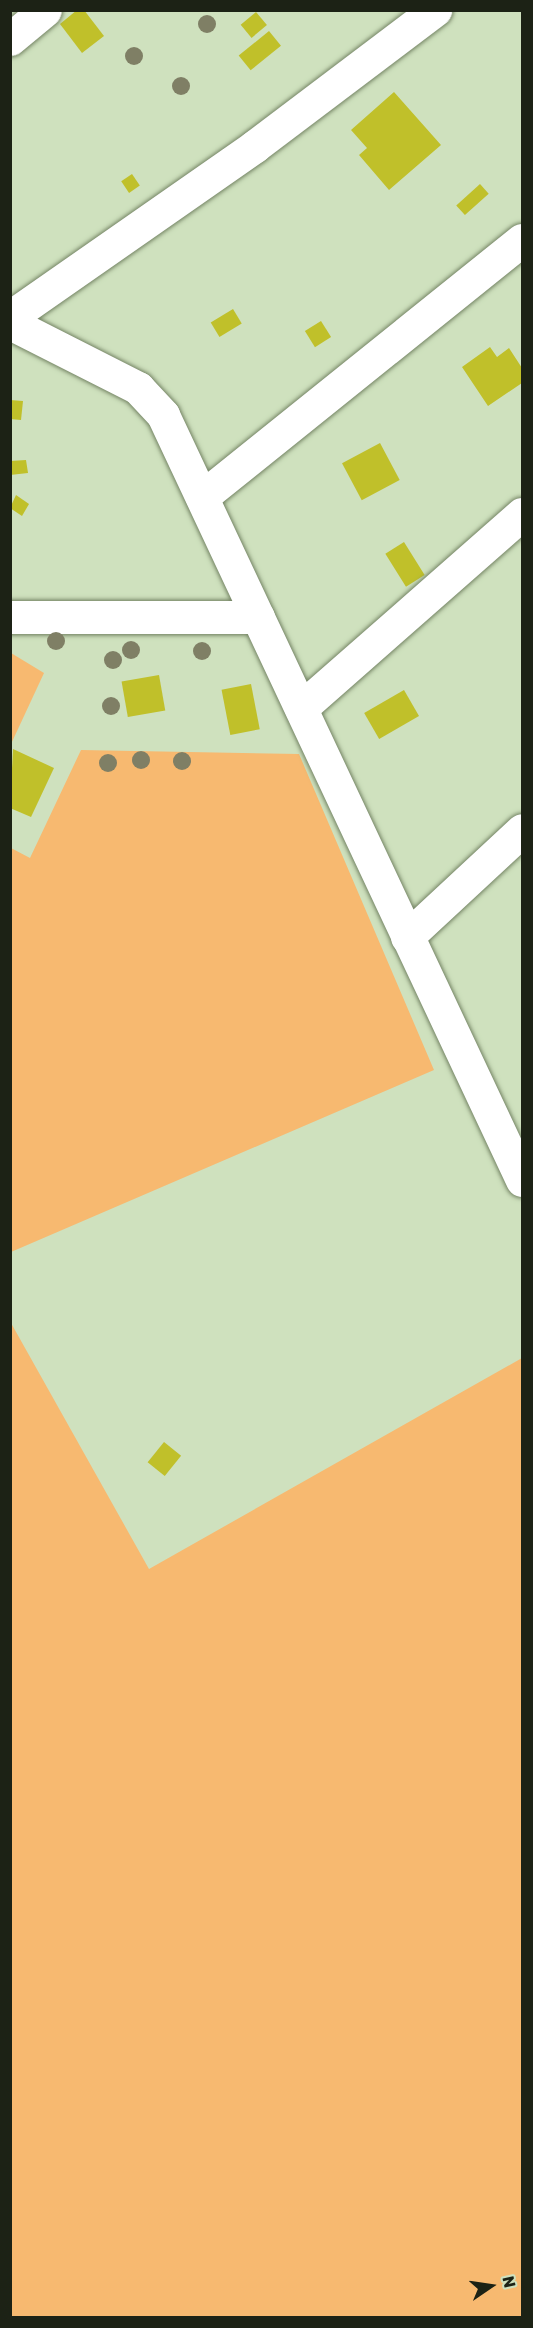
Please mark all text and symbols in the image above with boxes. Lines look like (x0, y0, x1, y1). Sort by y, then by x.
north arrow (461, 2256, 521, 2316)
text: N (498, 2274, 520, 2290)

